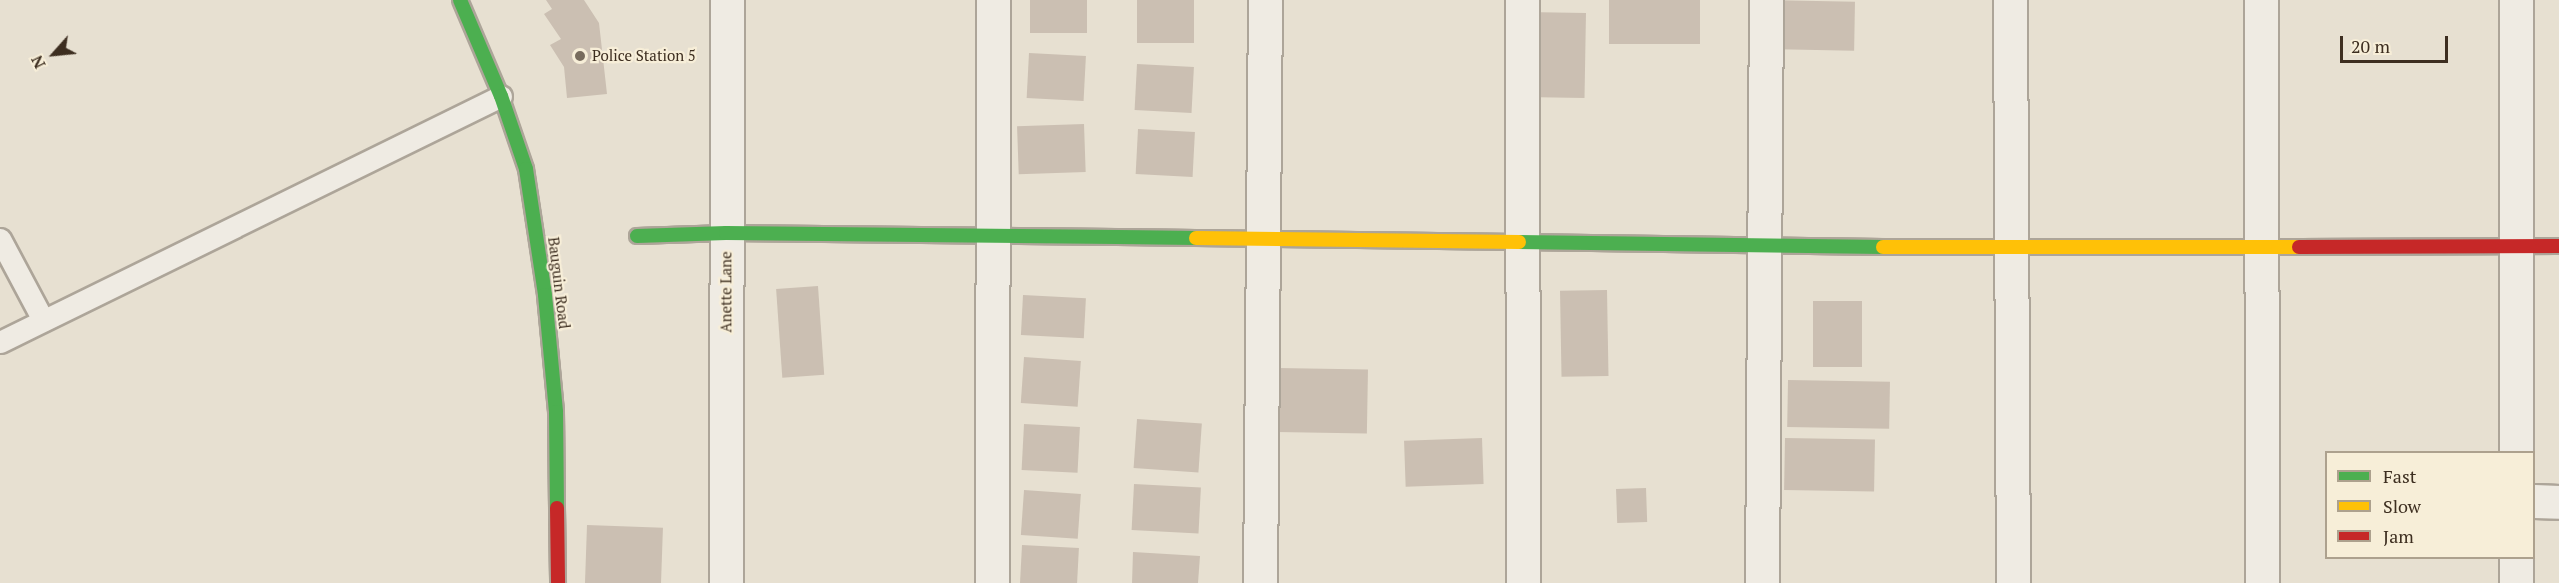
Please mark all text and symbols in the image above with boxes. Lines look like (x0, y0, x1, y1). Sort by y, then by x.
north arrow (24, 24, 84, 84)
scale bar (2343, 24, 2451, 62)
text: 20 m (2351, 34, 2390, 58)
place label: Police Station 5 (592, 47, 696, 65)
marker: Police Station 5 (573, 49, 587, 63)
text: N (25, 52, 51, 73)
street label: Bauguin Road (544, 236, 574, 330)
street label: Anette Lane (717, 251, 735, 333)
legend (2325, 451, 2535, 559)
text: Fast (2383, 464, 2416, 488)
text: Slow (2383, 494, 2421, 518)
text: Jam (2383, 524, 2414, 548)

